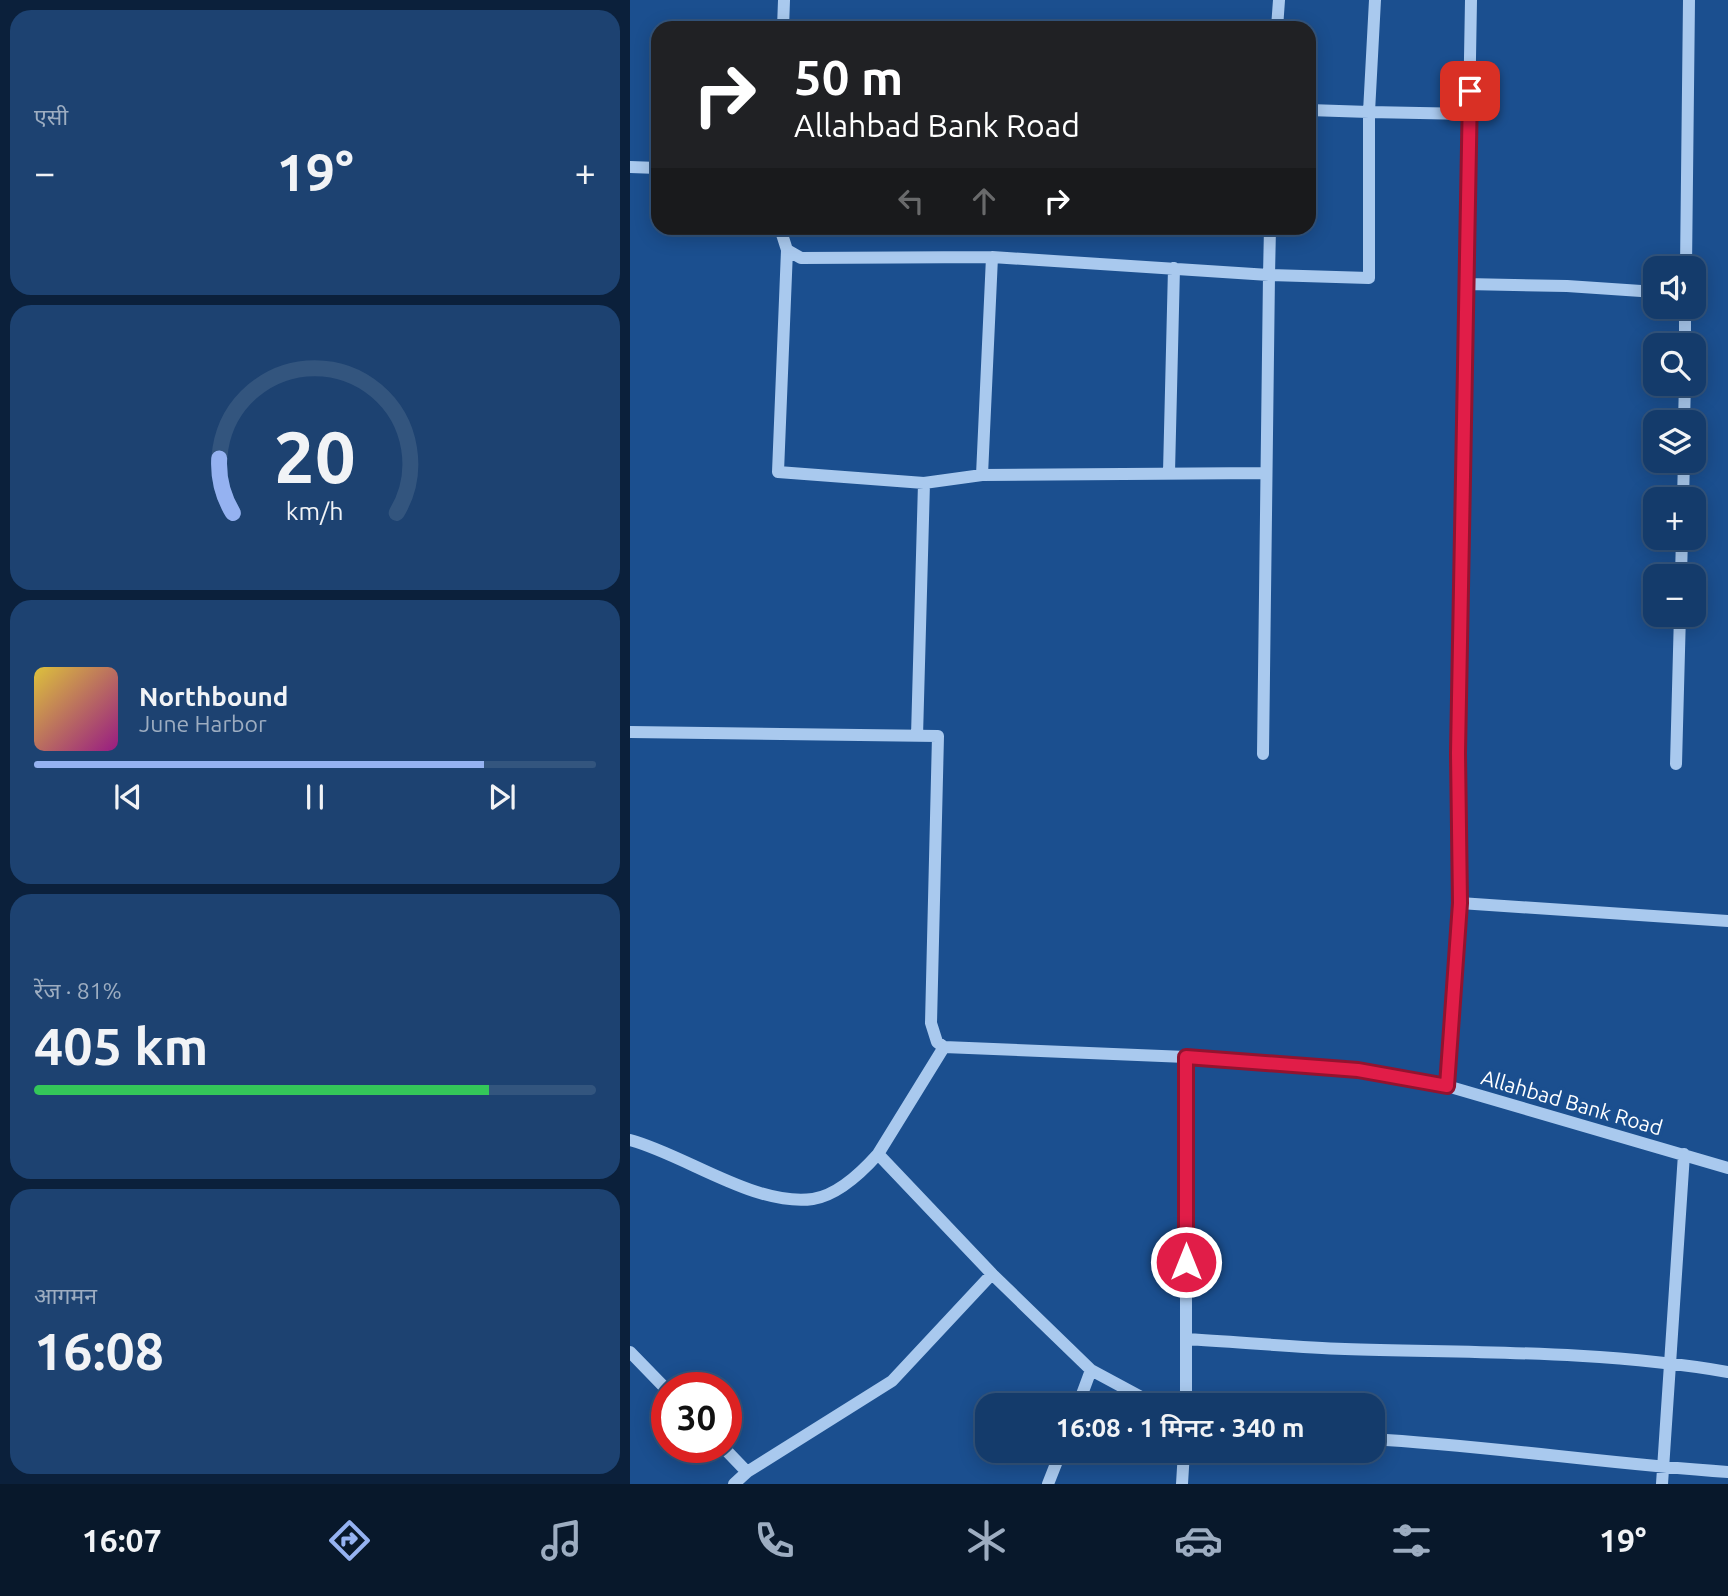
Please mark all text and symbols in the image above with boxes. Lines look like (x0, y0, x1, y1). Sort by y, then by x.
icon: right (679, 49, 770, 140)
text: 50 m (794, 49, 903, 104)
pin (1440, 61, 1500, 121)
icon: arrive (1451, 72, 1489, 110)
text: एसी (34, 104, 68, 129)
text: Allahbad Bank Road (794, 107, 1080, 143)
text: 19° (276, 143, 354, 201)
text: − (34, 151, 55, 193)
text: + (575, 151, 596, 193)
icon: left (892, 182, 930, 220)
icon: ahead (965, 182, 1003, 220)
icon: right (1038, 182, 1076, 220)
map controls (1643, 256, 1706, 627)
button: sound (1643, 256, 1706, 319)
button: search (1643, 333, 1706, 396)
button: layers (1643, 410, 1706, 473)
text: 20 (274, 416, 356, 498)
button: + (1643, 487, 1706, 550)
text: km/h (286, 497, 344, 525)
button: − (1643, 564, 1706, 627)
text: Northbound (139, 682, 288, 711)
text: June Harbor (139, 711, 267, 736)
icon: previous (109, 778, 147, 816)
icon: pause (296, 778, 334, 816)
icon: next (483, 778, 521, 816)
text: रेंज · 81% (34, 978, 122, 1003)
text: 405 km (34, 1017, 208, 1075)
street label: Allahbad Bank Road (1479, 1065, 1665, 1139)
position arrow (1149, 1225, 1223, 1299)
text: आगमन (34, 1283, 97, 1308)
text: 16:08 (34, 1322, 164, 1380)
speed limit sign: 30 (651, 1372, 742, 1463)
text: 16:08 · 1 मिनट · 340 m (1056, 1413, 1304, 1442)
icon: directions (325, 1516, 374, 1565)
icon: music (537, 1516, 586, 1565)
icon: phone (750, 1516, 799, 1565)
icon: climate (962, 1516, 1011, 1565)
icon: car (1174, 1516, 1223, 1565)
icon: filters (1387, 1516, 1436, 1565)
text: 16:07 (82, 1522, 162, 1558)
text: 19° (1599, 1522, 1646, 1558)

